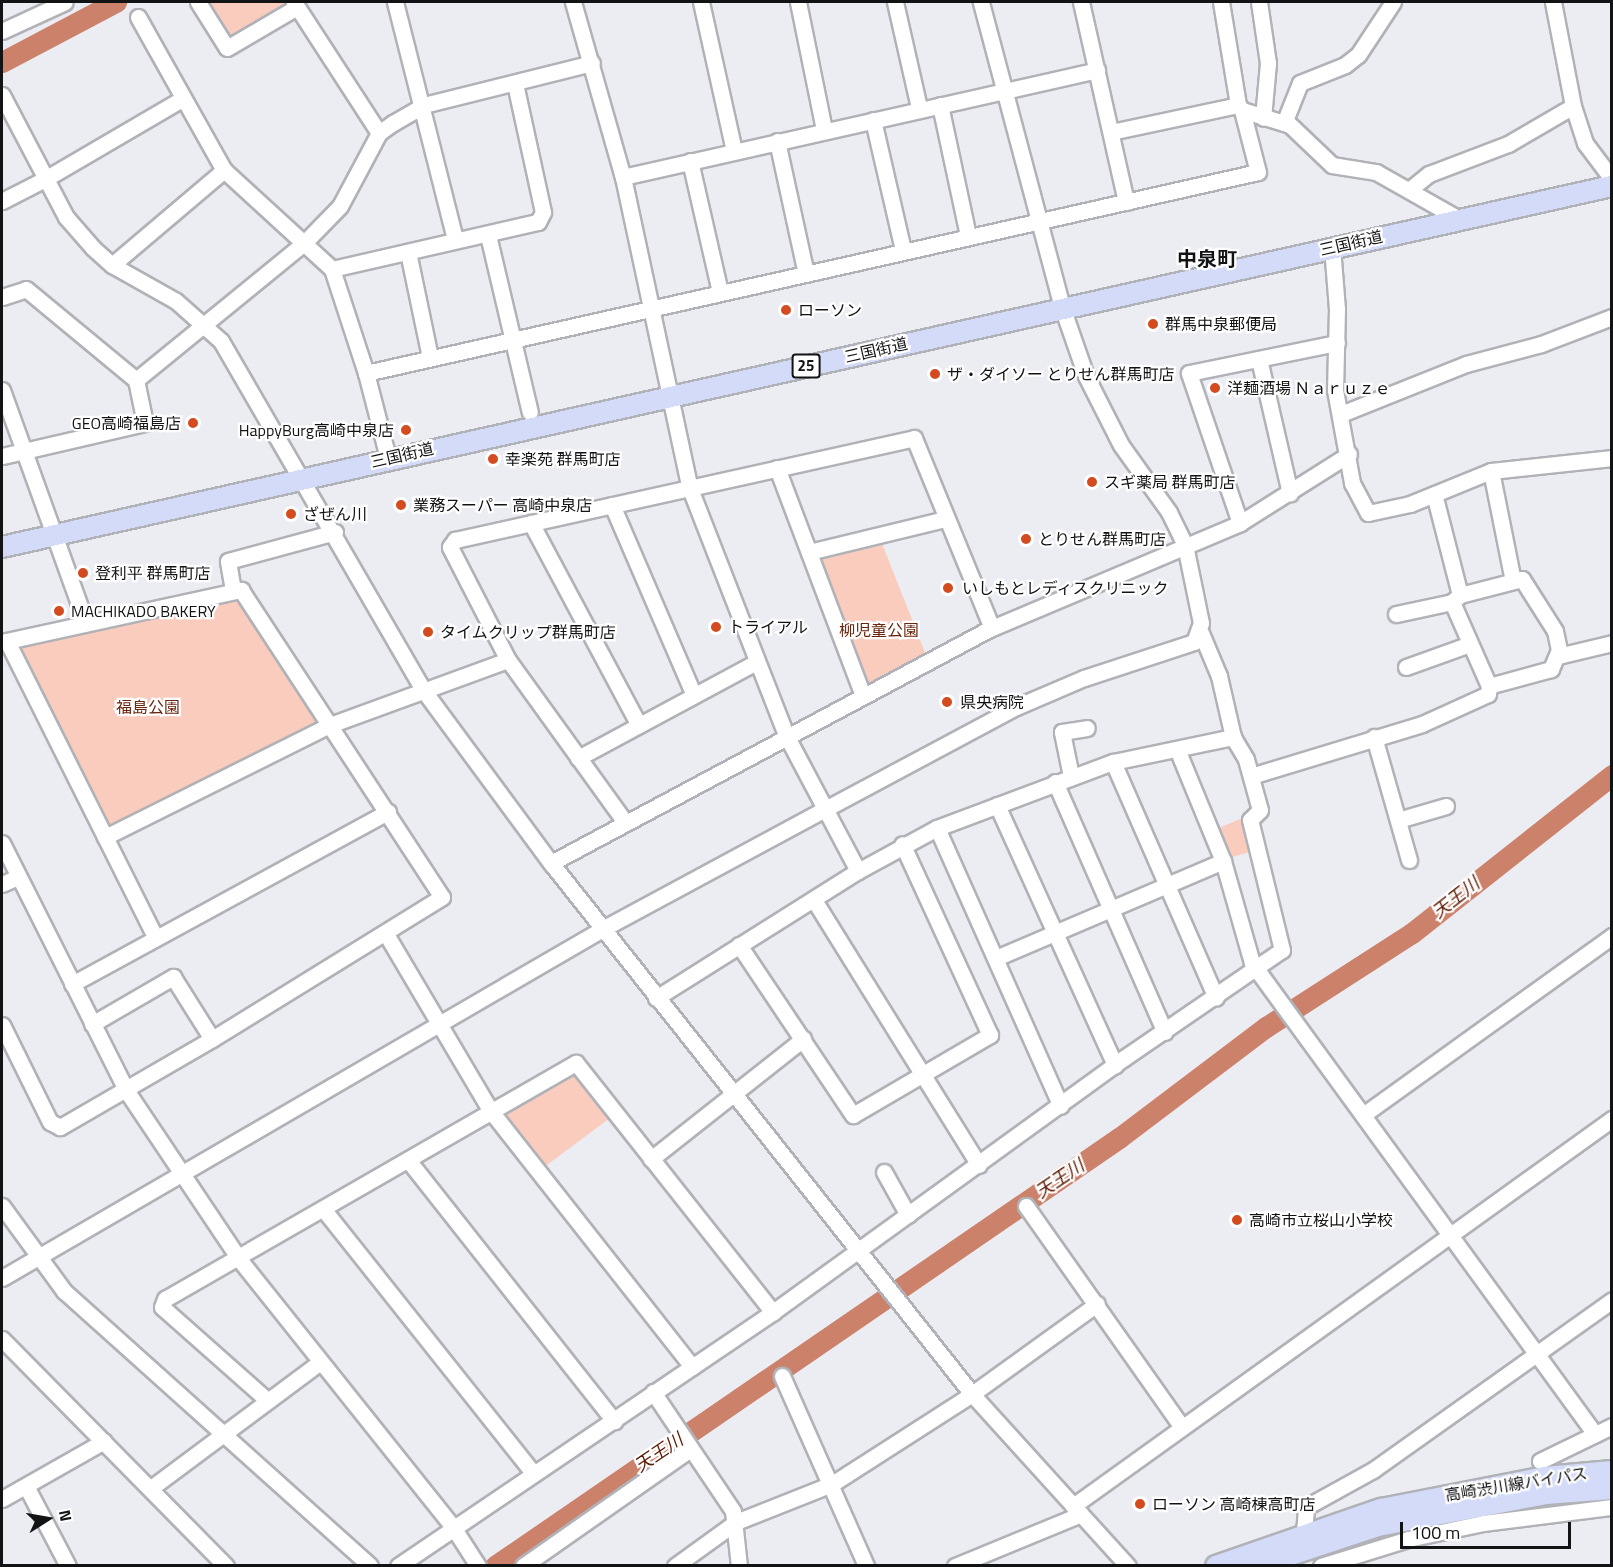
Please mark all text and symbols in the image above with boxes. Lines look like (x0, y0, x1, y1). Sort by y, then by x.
street label: 三国街道 (1318, 226, 1384, 260)
district label: 中泉町 (1177, 246, 1237, 270)
place label: ローソン (798, 300, 862, 320)
marker: ローソン (779, 303, 793, 317)
place label: 群馬中泉郵便局 (1165, 314, 1277, 334)
marker: 群馬中泉郵便局 (1146, 317, 1160, 331)
street label: 三国街道 (843, 333, 909, 367)
road number: 25 (791, 354, 821, 378)
place label: ザ・ダイソー とりせん群馬町店 (947, 364, 1175, 384)
marker: ザ・ダイソー とりせん群馬町店 (928, 367, 942, 381)
place label: 洋麺酒場 Ｎａｒｕｚｅ (1227, 378, 1391, 398)
marker: 洋麺酒場 Ｎａｒｕｚｅ (1208, 381, 1222, 395)
place label: GEO高崎福島店 (72, 413, 181, 433)
marker: GEO高崎福島店 (186, 416, 200, 430)
place label: HappyBurg高崎中泉店 (239, 420, 394, 440)
marker: HappyBurg高崎中泉店 (399, 423, 413, 437)
street label: 三国街道 (369, 438, 435, 472)
place label: 幸楽苑 群馬町店 (505, 449, 621, 469)
marker: 幸楽苑 群馬町店 (486, 452, 500, 466)
place label: スギ薬局 群馬町店 (1104, 472, 1236, 492)
marker: スギ薬局 群馬町店 (1085, 475, 1099, 489)
place label: 業務スーパー 高崎中泉店 (413, 495, 593, 515)
marker: 業務スーパー 高崎中泉店 (394, 498, 408, 512)
place label: ざぜん川 (303, 504, 367, 524)
marker: ざぜん川 (284, 507, 298, 521)
place label: とりせん群馬町店 (1038, 529, 1166, 549)
marker: とりせん群馬町店 (1019, 532, 1033, 546)
place label: 登利平 群馬町店 (95, 563, 211, 583)
marker: 登利平 群馬町店 (76, 566, 90, 580)
place label: いしもとレディスクリニック (962, 578, 1170, 598)
marker: いしもとレディスクリニック (939, 579, 957, 597)
place label: MACHIKADO BAKERY (71, 601, 216, 621)
marker: MACHIKADO BAKERY (52, 604, 66, 618)
place label: トライアル (728, 617, 808, 637)
marker: トライアル (709, 620, 723, 634)
park label: 柳児童公園 (839, 620, 919, 640)
place label: タイムクリップ群馬町店 (440, 622, 616, 642)
marker: タイムクリップ群馬町店 (421, 625, 435, 639)
place label: 県央病院 (960, 692, 1024, 712)
marker: 県央病院 (938, 693, 956, 711)
park label: 福島公園 (116, 697, 180, 717)
water label: 天王川 (1428, 873, 1484, 923)
water label: 天王川 (1032, 1155, 1088, 1203)
place label: 高崎市立桜山小学校 (1249, 1210, 1393, 1230)
marker: 高崎市立桜山小学校 (1230, 1213, 1244, 1227)
water label: 天王川 (631, 1429, 687, 1477)
street label: 高崎渋川線バイパス (1443, 1463, 1589, 1505)
north arrow (18, 1489, 78, 1549)
place label: ローソン 高崎棟高町店 (1152, 1494, 1316, 1514)
marker: ローソン 高崎棟高町店 (1133, 1497, 1147, 1511)
text: N (53, 1508, 79, 1523)
scale bar (1403, 1510, 1574, 1548)
text: 100 m (1411, 1519, 1460, 1546)

